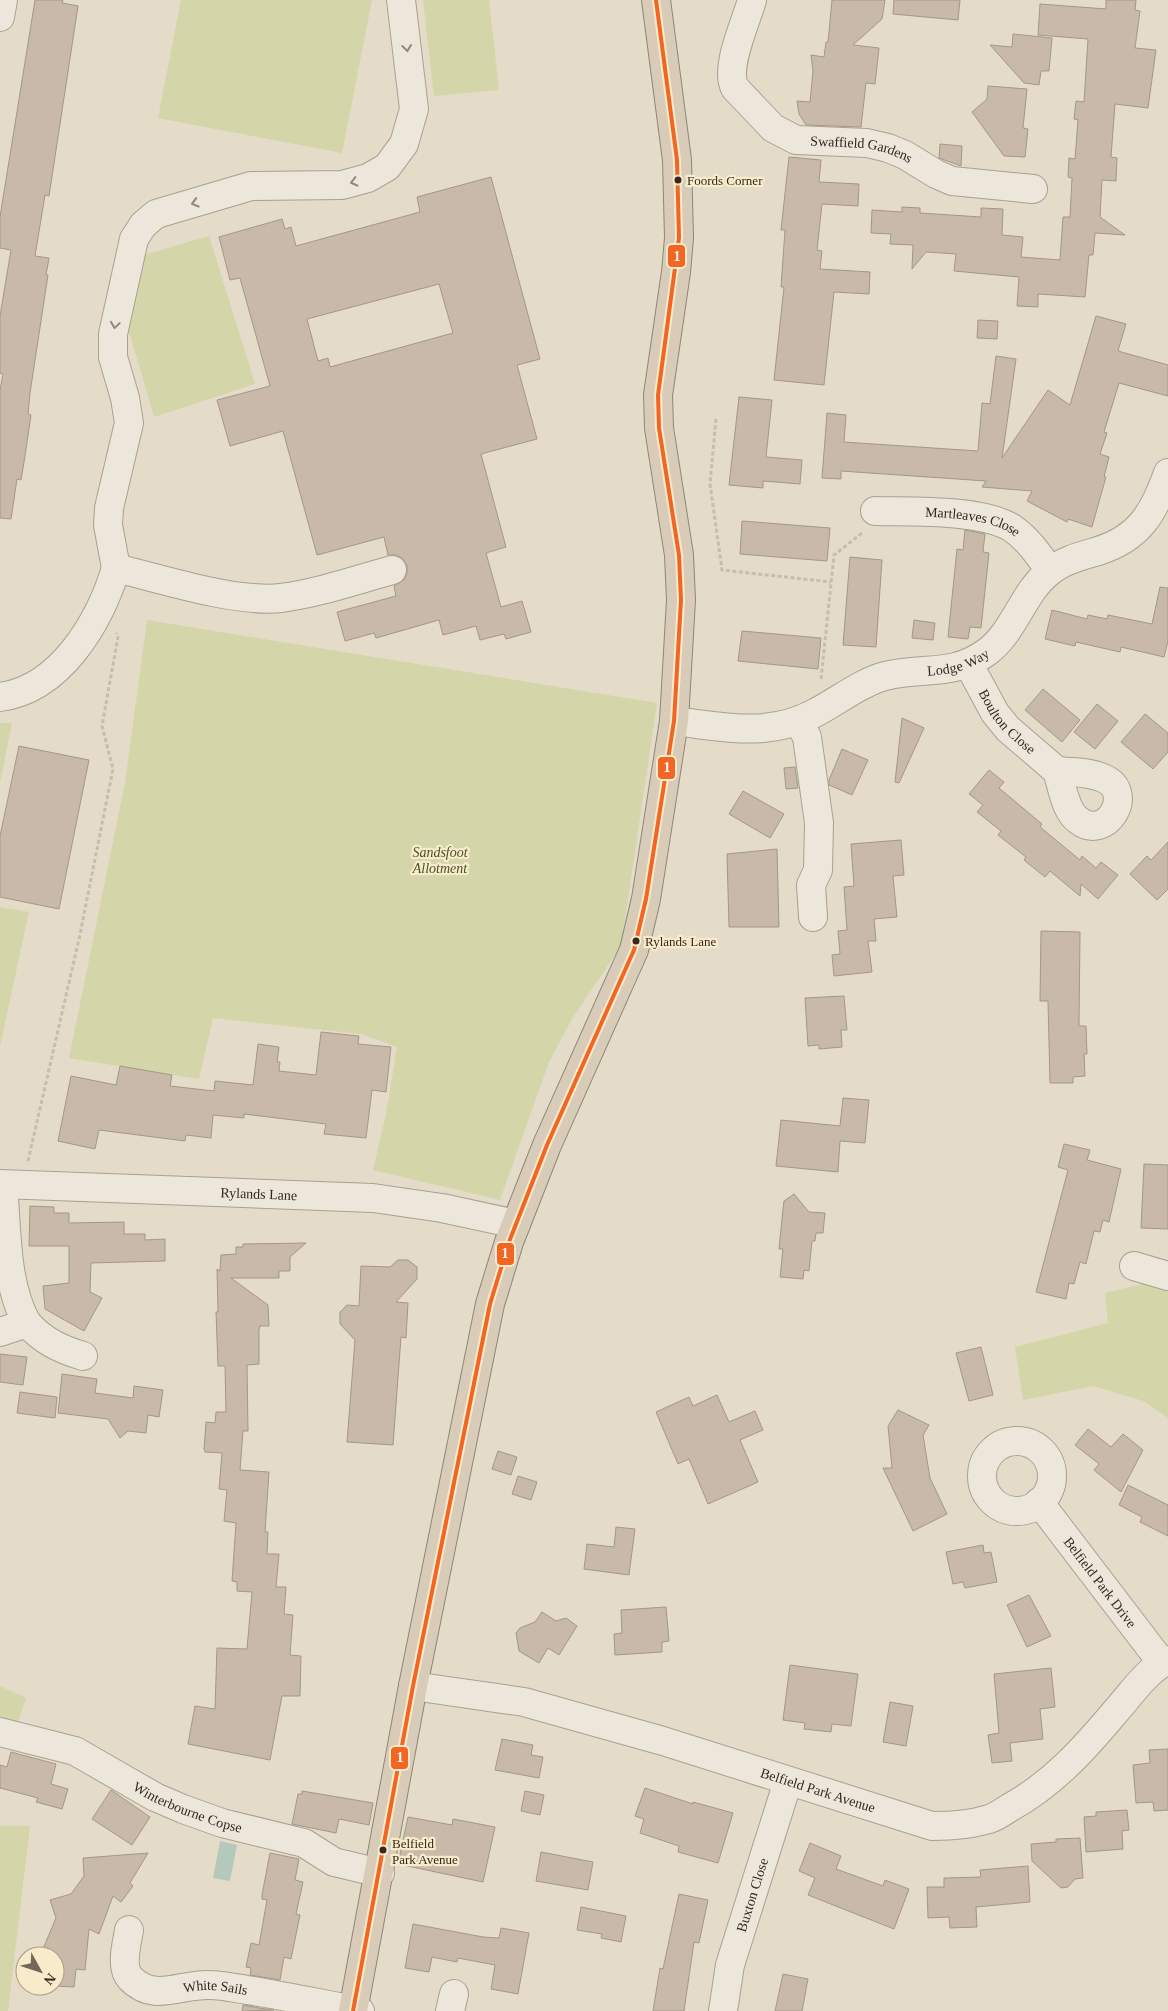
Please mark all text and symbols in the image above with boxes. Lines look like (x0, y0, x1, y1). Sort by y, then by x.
one-way arrow (401, 45, 412, 53)
street label: Swaffield Gardens (810, 134, 915, 166)
place label: Foords Corner (687, 173, 763, 188)
marker: Foords Corner (673, 175, 683, 185)
one-way arrow (350, 176, 359, 187)
one-way arrow (191, 197, 199, 207)
line badge: 1 (667, 244, 686, 268)
text: 1 (674, 249, 681, 264)
one-way arrow (110, 321, 120, 329)
street label: Martleaves Close (925, 505, 1023, 539)
street label: Lodge Way (927, 646, 992, 679)
street label: Boulton Close (976, 687, 1038, 757)
line badge: 1 (657, 756, 676, 780)
text: 1 (664, 760, 671, 775)
park label: Sandsfoot Allotment (412, 845, 469, 876)
place label: Rylands Lane (645, 934, 717, 949)
marker: Rylands Lane (631, 936, 641, 946)
street label: Rylands Lane (220, 1185, 297, 1203)
line badge: 1 (496, 1242, 515, 1266)
text: 1 (502, 1246, 509, 1261)
street label: Belfield Park Drive (1061, 1534, 1139, 1631)
line badge: 1 (390, 1746, 409, 1770)
text: 1 (397, 1750, 404, 1765)
street label: Belfield Park Avenue (759, 1765, 877, 1816)
street label: Winterbourne Copse (131, 1779, 243, 1836)
place label: Belfield Park Avenue (392, 1836, 458, 1867)
marker: Belfield Park Avenue (378, 1845, 388, 1855)
street label: Buxton Close (734, 1856, 771, 1934)
north arrow (15, 1946, 65, 1996)
text: N (41, 1970, 59, 1988)
street label: White Sails (182, 1978, 249, 1998)

